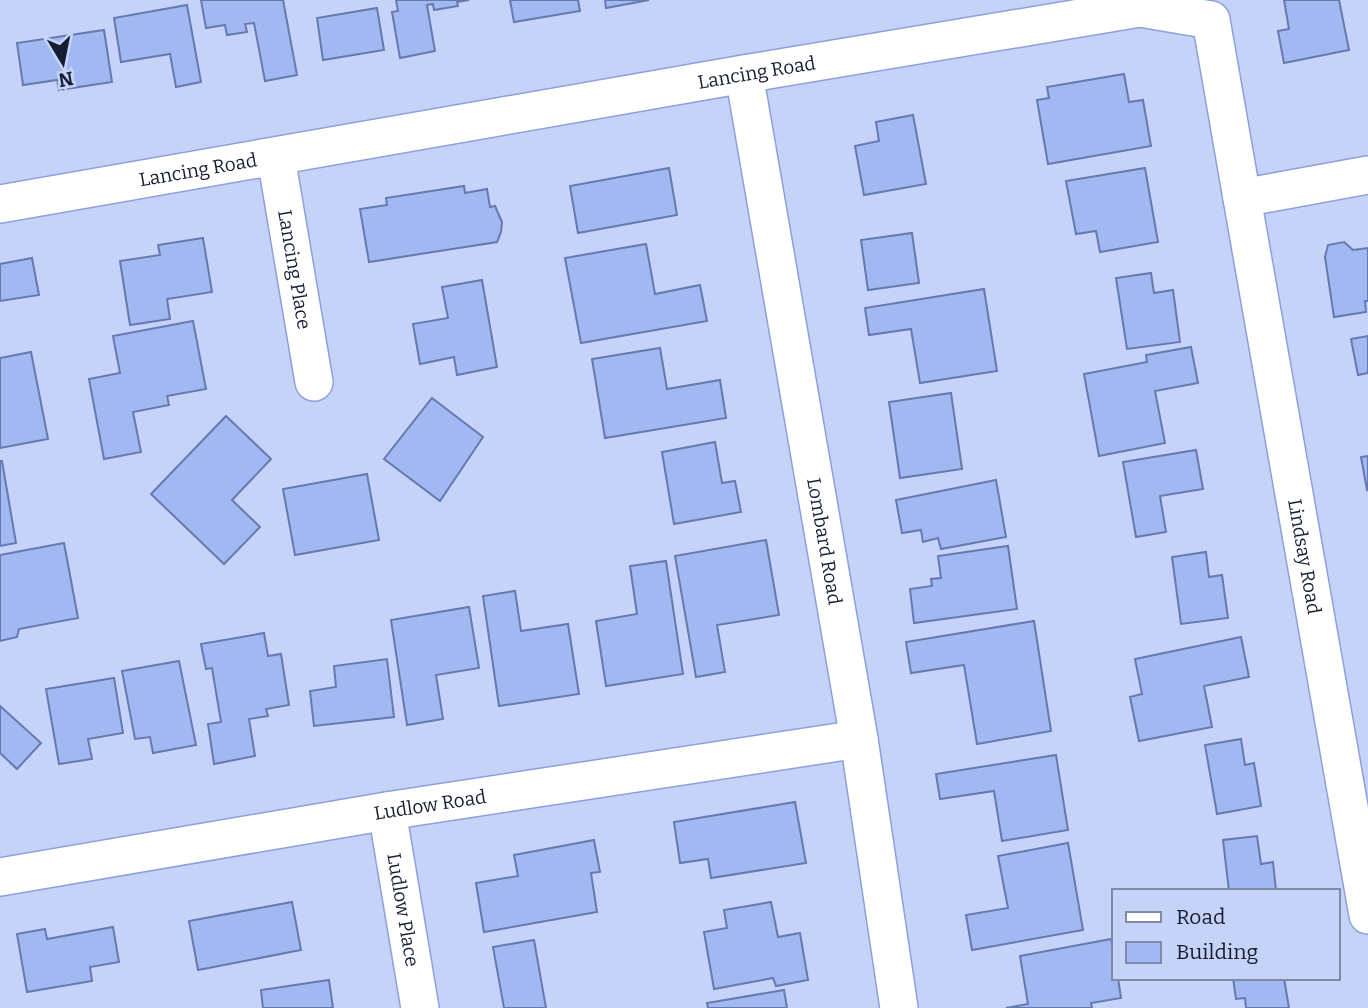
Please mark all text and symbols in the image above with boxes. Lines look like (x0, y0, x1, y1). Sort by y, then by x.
north arrow (28, 28, 98, 98)
street label: Lancing Road (696, 51, 817, 93)
text: N (56, 67, 75, 92)
street label: Lancing Road (137, 148, 259, 191)
street label: Lancing Place (274, 208, 316, 331)
street label: Lombard Road (802, 476, 847, 606)
street label: Lindsay Road (1284, 497, 1326, 616)
street label: Ludlow Road (372, 785, 488, 825)
street label: Ludlow Place (383, 851, 424, 968)
legend (1112, 889, 1340, 980)
text: Road (1176, 904, 1225, 930)
text: Building (1176, 939, 1259, 965)

